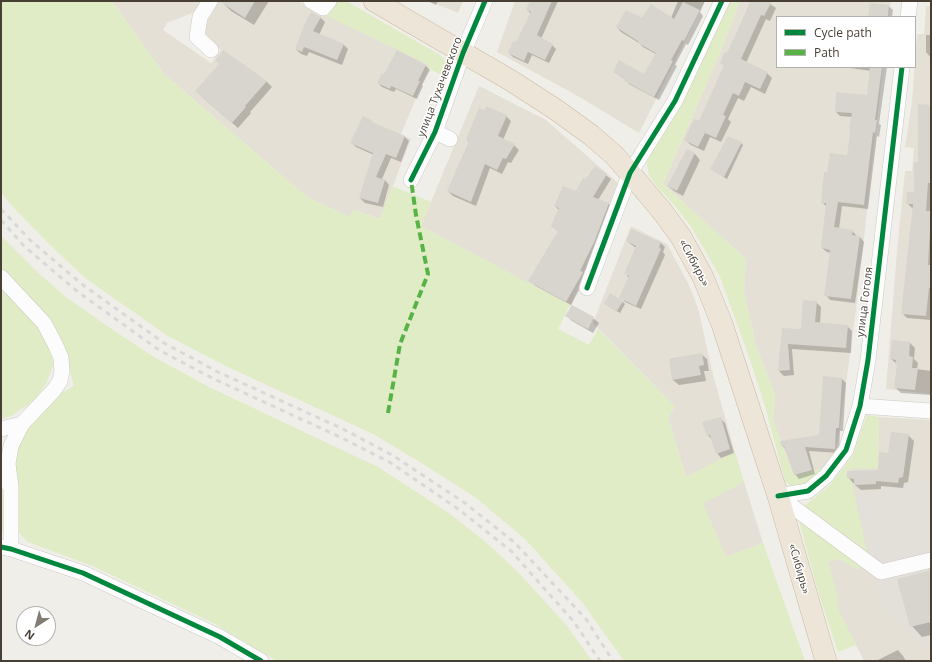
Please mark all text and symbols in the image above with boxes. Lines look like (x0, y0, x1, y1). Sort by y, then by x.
legend (776, 16, 916, 68)
text: Cycle path (814, 24, 872, 41)
street label: улица Тухачевского (415, 35, 465, 139)
text: Path (814, 44, 840, 61)
street label: «Сибирь» (676, 237, 712, 289)
street label: улица Гоголя (854, 266, 876, 338)
street label: «Сибирь» (786, 542, 812, 596)
north arrow (16, 606, 56, 646)
text: N (21, 627, 37, 644)

